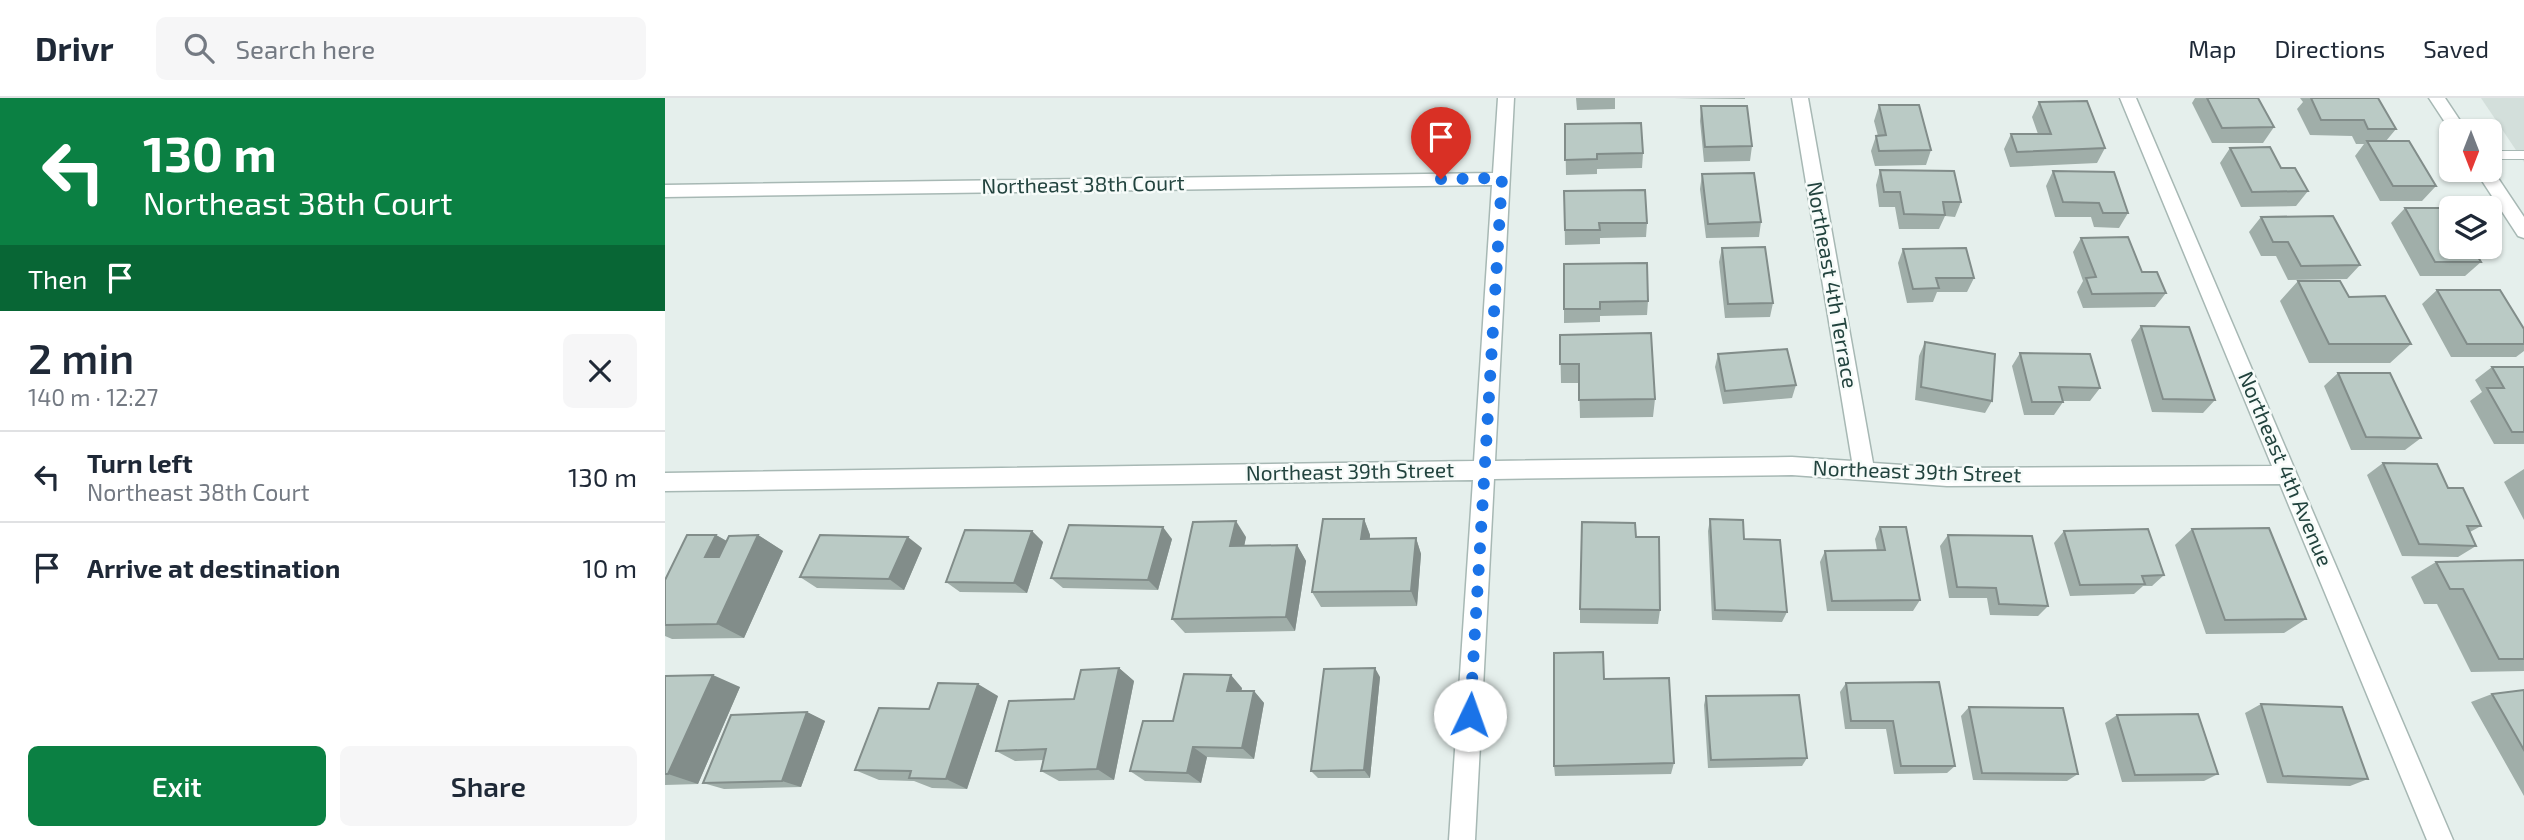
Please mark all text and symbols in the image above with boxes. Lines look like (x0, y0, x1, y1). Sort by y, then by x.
search box (156, 17, 646, 80)
text: Drivr (35, 28, 114, 68)
icon: search (180, 29, 218, 67)
text: Search here (236, 33, 375, 64)
text: Map (2188, 34, 2236, 63)
text: Directions (2274, 34, 2385, 63)
text: Saved (2423, 34, 2489, 63)
pin (1411, 107, 1471, 179)
icon: arrive (1422, 118, 1460, 156)
north arrow (2439, 119, 2503, 182)
map controls (2439, 119, 2502, 259)
text: 130 m (143, 123, 277, 182)
icon: left (28, 126, 119, 217)
street label: Northeast 38th Court (981, 169, 1185, 198)
street label: Northeast 4th Terrace (1803, 179, 1864, 390)
text: Northeast 38th Court (143, 183, 453, 221)
button: layers (2439, 196, 2502, 259)
icon: arrive (101, 259, 139, 297)
text: Then (28, 263, 87, 294)
text: 2 min (28, 332, 134, 382)
button: close (563, 334, 637, 408)
street label: Northeast 4th Avenue (2234, 367, 2339, 570)
text: 140 m · 12:27 (28, 383, 158, 411)
text: Turn left (87, 447, 193, 478)
street label: Northeast 39th Street (1812, 454, 2022, 487)
street label: Northeast 39th Street (1246, 456, 1454, 485)
icon: left (28, 458, 66, 496)
text: 130 m (568, 461, 637, 492)
text: Northeast 38th Court (87, 478, 309, 506)
icon: arrive (28, 549, 66, 587)
text: Arrive at destination (87, 552, 340, 583)
text: 10 m (582, 552, 637, 583)
position arrow (1433, 678, 1507, 752)
button: Exit (28, 746, 326, 826)
button: Share (340, 746, 637, 826)

